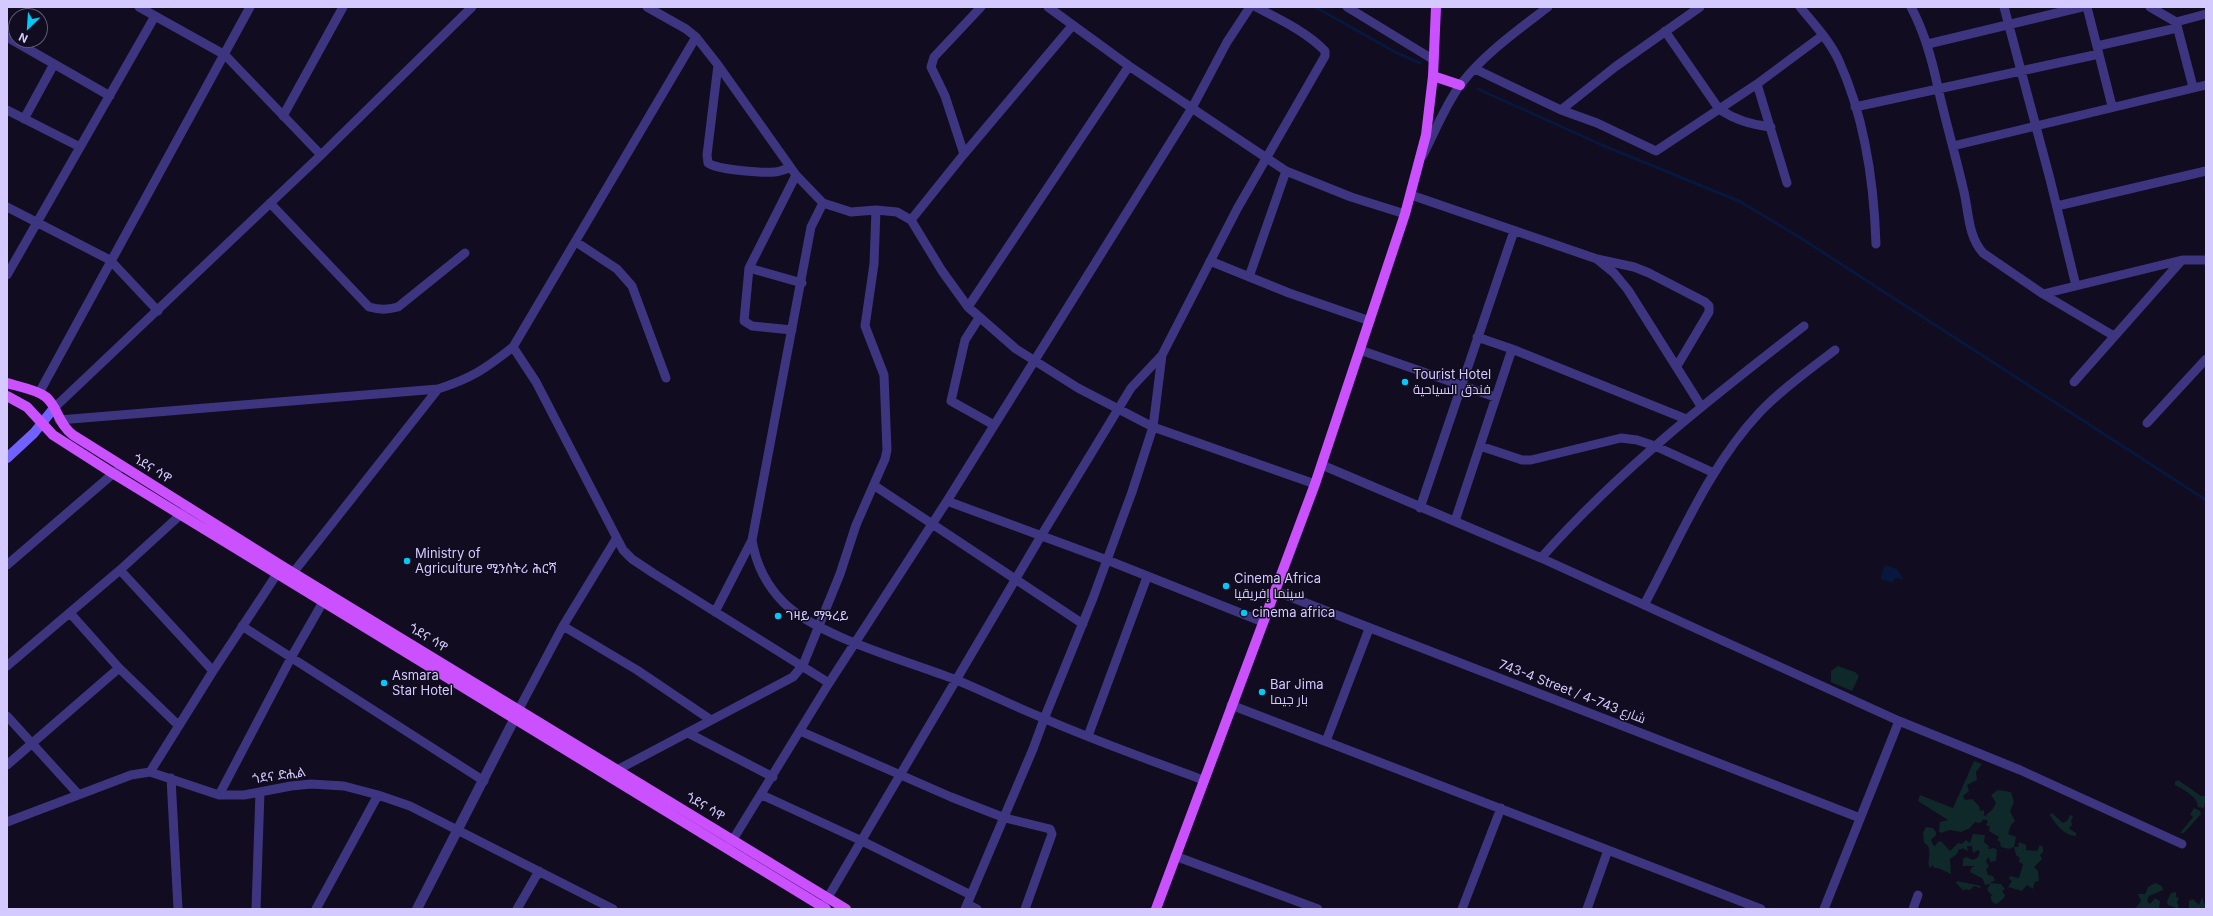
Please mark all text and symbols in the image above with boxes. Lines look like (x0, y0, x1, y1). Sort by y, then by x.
north arrow (8, 8, 48, 48)
text: N (17, 30, 30, 46)
place label: Tourist Hotel فندق السياحية (1413, 367, 1491, 398)
marker: Tourist Hotel فندق السياحية (1400, 377, 1410, 387)
street label: ጎደና ሳዋ (130, 451, 174, 487)
place label: Ministry of Agriculture ሚንስትሪ ሕርሻ (415, 546, 556, 577)
marker: Ministry of Agriculture ሚንስትሪ ሕርሻ (402, 556, 412, 566)
place label: Cinema Africa سينما إفريقيا (1234, 571, 1321, 602)
marker: Cinema Africa سينما إفريقيا (1221, 581, 1231, 591)
place label: cinema africa (1252, 605, 1335, 621)
place label: ገዛይ ማዓረይ (786, 608, 849, 624)
marker: cinema africa (1239, 608, 1249, 618)
marker: ገዛይ ማዓረይ (773, 611, 783, 621)
street label: ጎደና ሳዋ (406, 620, 450, 656)
street label: 743-4 Street / شارع 743-4 (1496, 657, 1648, 727)
place label: Asmara Star Hotel (392, 668, 453, 699)
place label: Bar Jima بار جيما (1270, 677, 1324, 708)
marker: Asmara Star Hotel (379, 678, 389, 688)
marker: Bar Jima بار جيما (1257, 687, 1267, 697)
street label: ጎደና ድሒል (251, 765, 307, 787)
street label: ጎደና ሳዋ (683, 789, 727, 825)

